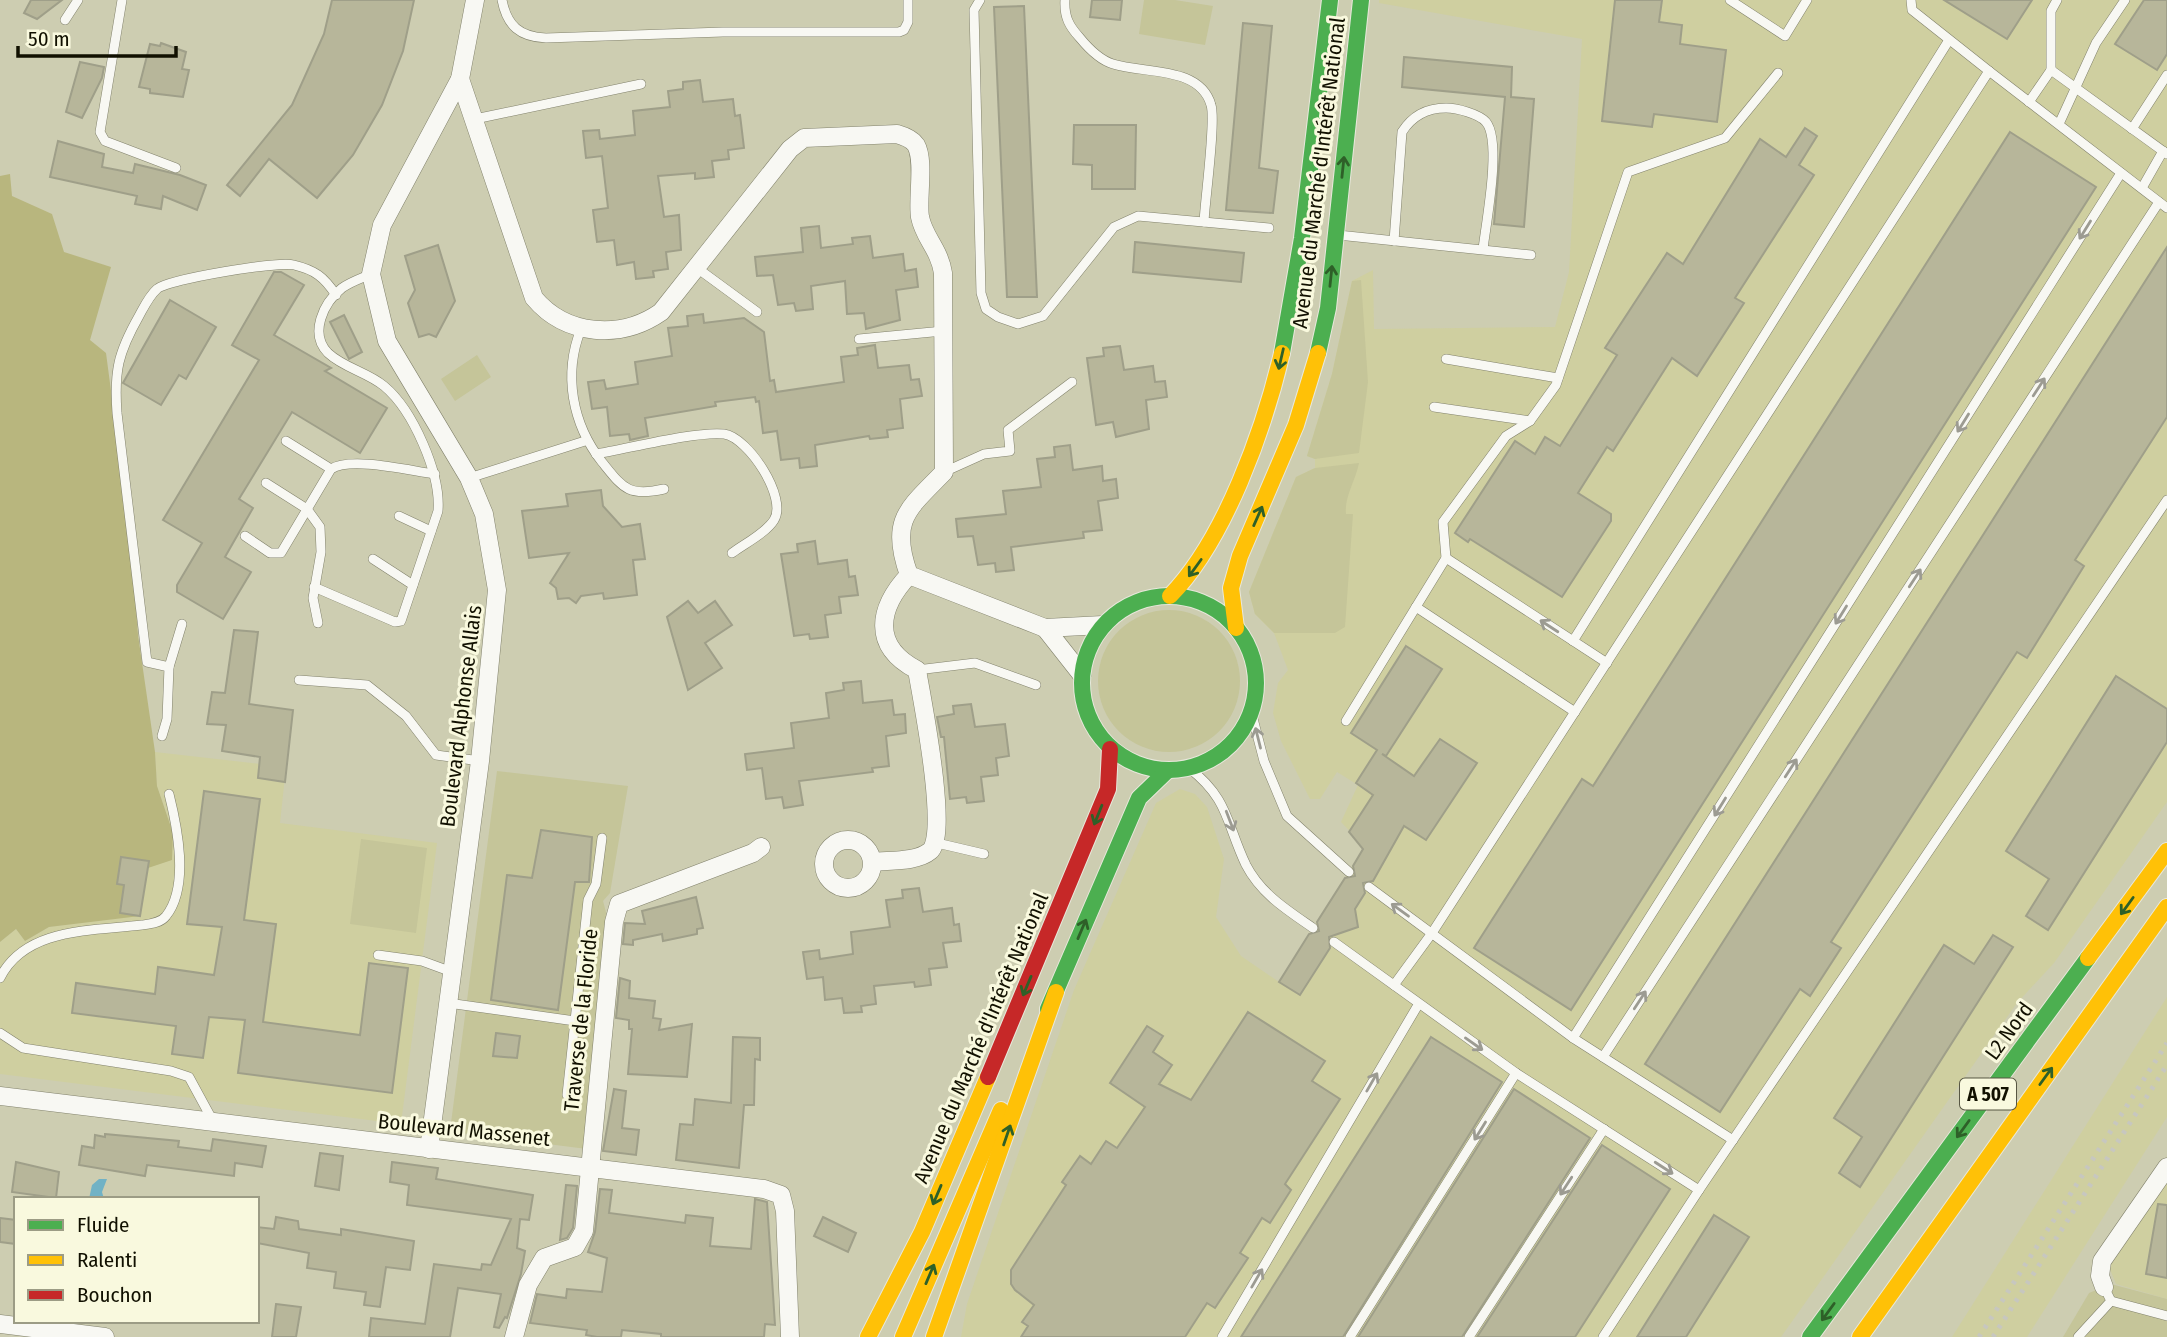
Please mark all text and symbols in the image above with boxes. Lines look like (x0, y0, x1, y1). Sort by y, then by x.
scale bar (18, 14, 175, 58)
street label: Avenue du Marché d'Intérêt National (1287, 15, 1351, 330)
text: 50 m (28, 26, 70, 52)
one-way arrow (1337, 157, 1350, 179)
one-way arrow (2077, 220, 2091, 240)
one-way arrow (1325, 266, 1338, 288)
one-way arrow (1274, 347, 1287, 370)
one-way arrow (2031, 378, 2046, 397)
one-way arrow (1956, 412, 1970, 432)
one-way arrow (1252, 506, 1265, 527)
one-way arrow (1188, 559, 1203, 578)
one-way arrow (1908, 568, 1922, 588)
street label: Boulevard Alphonse Allais (434, 604, 488, 828)
one-way arrow (1834, 604, 1848, 624)
one-way arrow (1540, 619, 1560, 633)
one-way arrow (1251, 727, 1264, 750)
one-way arrow (1784, 759, 1798, 779)
one-way arrow (1712, 797, 1727, 816)
one-way arrow (1091, 803, 1104, 825)
one-way arrow (1224, 810, 1237, 832)
street label: Avenue du Marché d'Intérêt National (908, 888, 1054, 1187)
one-way arrow (2119, 896, 2134, 915)
one-way arrow (1391, 903, 1410, 917)
one-way arrow (1076, 919, 1089, 940)
street label: Traverse de la Floride (558, 927, 604, 1113)
one-way arrow (1020, 974, 1033, 996)
one-way arrow (1633, 991, 1648, 1010)
street label: L2 Nord (1979, 997, 2039, 1065)
one-way arrow (1464, 1037, 1483, 1051)
one-way arrow (2039, 1067, 2053, 1086)
one-way arrow (1366, 1073, 1380, 1093)
road number: A 507 (1960, 1078, 2016, 1110)
street label: Boulevard Massenet (377, 1108, 552, 1152)
one-way arrow (1956, 1119, 1970, 1138)
one-way arrow (1473, 1121, 1487, 1140)
one-way arrow (1002, 1124, 1014, 1146)
one-way arrow (1654, 1162, 1674, 1176)
one-way arrow (1559, 1176, 1573, 1196)
one-way arrow (930, 1183, 943, 1205)
legend (14, 1197, 259, 1323)
text: Fluide (77, 1212, 129, 1238)
text: Ralenti (77, 1247, 137, 1273)
one-way arrow (924, 1264, 937, 1285)
one-way arrow (1250, 1269, 1264, 1289)
text: Bouchon (77, 1282, 153, 1308)
one-way arrow (1821, 1302, 1836, 1321)

